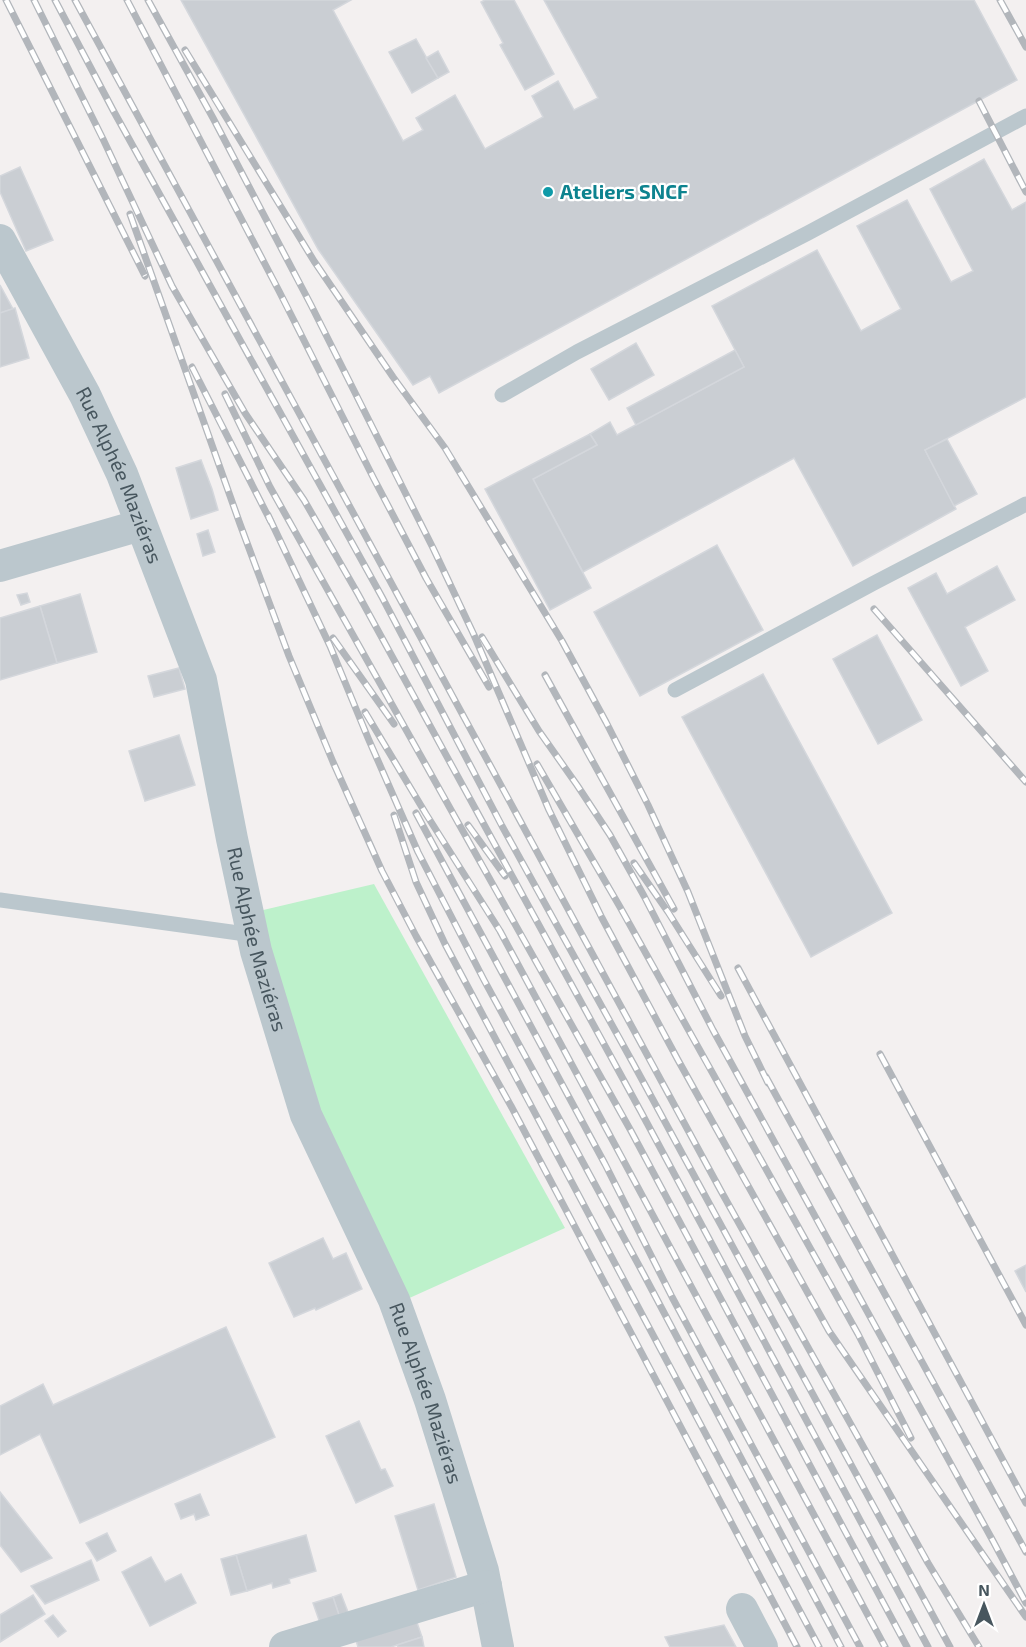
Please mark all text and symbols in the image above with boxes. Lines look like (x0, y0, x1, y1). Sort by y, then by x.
place label: Ateliers SNCF (560, 179, 688, 203)
marker: Ateliers SNCF (541, 185, 555, 199)
street label: Rue Alphée Maziéras (72, 382, 168, 567)
street label: Rue Alphée Maziéras (223, 845, 293, 1034)
street label: Rue Alphée Maziéras (385, 1299, 468, 1486)
north arrow (954, 1575, 1014, 1635)
text: N (978, 1580, 990, 1599)

